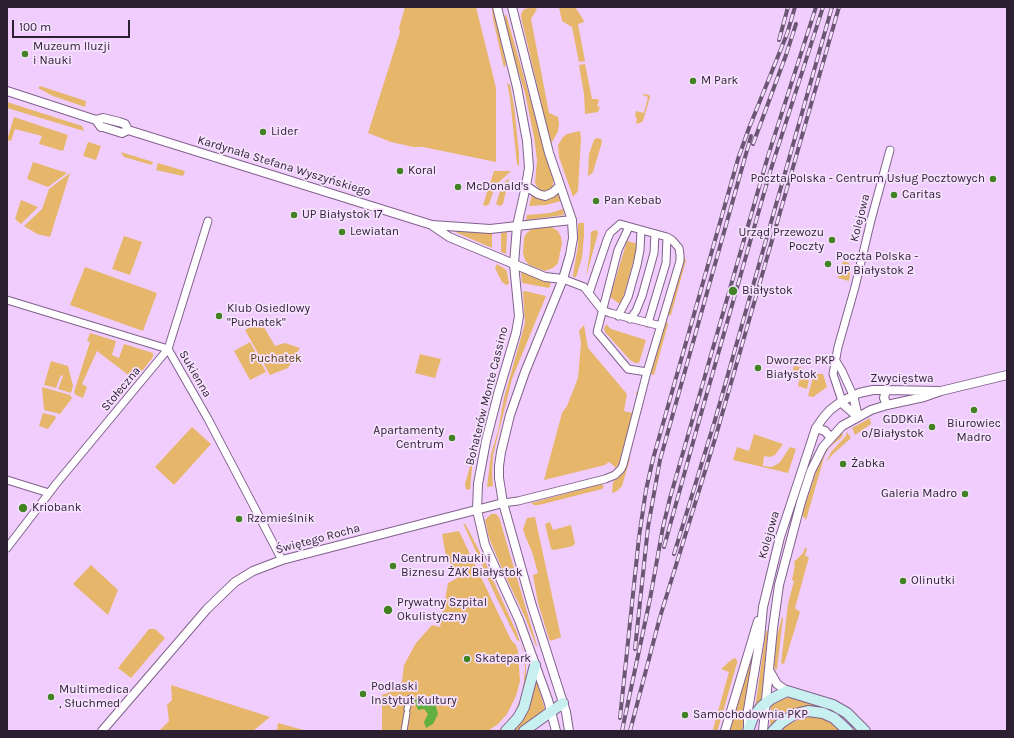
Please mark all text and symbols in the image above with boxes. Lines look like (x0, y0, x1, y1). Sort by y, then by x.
scale bar (14, 12, 132, 38)
text: 100 m (19, 20, 51, 34)
place label: Muzeum Iluzji i Nauki (33, 40, 111, 68)
marker: Muzeum Iluzji i Nauki (20, 49, 30, 59)
place label: M Park (701, 74, 738, 88)
marker: M Park (688, 76, 698, 86)
place label: Lider (271, 125, 298, 139)
marker: Lider (258, 127, 268, 137)
street label: Kardynała Stefana Wyszyńskiego (196, 133, 372, 199)
place label: Koral (408, 164, 436, 178)
marker: Koral (395, 166, 405, 176)
place label: Poczta Polska - Centrum Usług Pocztowych (751, 172, 985, 186)
marker: Poczta Polska - Centrum Usług Pocztowych (988, 174, 998, 184)
place label: McDonald's (466, 180, 529, 194)
marker: McDonald's (453, 182, 463, 192)
place label: Caritas (902, 188, 941, 202)
marker: Caritas (889, 190, 899, 200)
street label: Kolejowa (847, 192, 873, 244)
place label: Pan Kebab (604, 194, 662, 208)
marker: Pan Kebab (591, 196, 601, 206)
place label: UP Białystok 17 (302, 208, 383, 222)
marker: UP Białystok 17 (289, 210, 299, 220)
place label: Lewiatan (350, 225, 399, 239)
place label: Urząd Przewozu Poczty (739, 226, 824, 254)
marker: Lewiatan (337, 227, 347, 237)
marker: Urząd Przewozu Poczty (827, 235, 837, 245)
place label: Poczta Polska - UP Białystok 2 (836, 250, 918, 278)
marker: Poczta Polska - UP Białystok 2 (823, 259, 833, 269)
place label: Białystok (742, 284, 793, 298)
marker: Białystok (727, 285, 739, 297)
place label: Klub Osiedlowy "Puchatek" (227, 302, 310, 330)
marker: Klub Osiedlowy "Puchatek" (214, 311, 224, 321)
street label: Bohaterów Monte Cassino (463, 325, 511, 467)
street label: Sukienna (176, 348, 214, 400)
park label: Puchatek (250, 352, 302, 366)
place label: Dworzec PKP Białystok (766, 354, 835, 382)
marker: Dworzec PKP Białystok (753, 363, 763, 373)
street label: Stołeczna (98, 364, 144, 414)
street label: Zwycięstwa (870, 372, 934, 386)
marker: Biurowiec Madro (969, 405, 979, 415)
place label: GDDKiA o/Białystok (862, 413, 924, 441)
place label: Biurowiec Madro (947, 417, 1001, 445)
marker: GDDKiA o/Białystok (927, 422, 937, 432)
place label: Apartamenty Centrum (373, 424, 444, 452)
marker: Apartamenty Centrum (447, 433, 457, 443)
place label: Żabka (851, 457, 885, 471)
marker: Żabka (838, 459, 848, 469)
place label: Galeria Madro (881, 487, 957, 501)
marker: Galeria Madro (960, 489, 970, 499)
place label: Kriobank (32, 501, 81, 515)
marker: Kriobank (17, 502, 29, 514)
street label: Kolejowa (755, 509, 783, 561)
place label: Rzemieślnik (247, 512, 314, 526)
marker: Rzemieślnik (234, 514, 244, 524)
street label: Świętego Rocha (274, 521, 362, 557)
place label: Centrum Nauki i Biznesu ŻAK Białystok (401, 552, 522, 580)
marker: Centrum Nauki i Biznesu ŻAK Białystok (388, 561, 398, 571)
place label: Olinutki (911, 574, 955, 588)
marker: Olinutki (898, 576, 908, 586)
place label: Prywatny Szpital Okulistyczny (397, 596, 487, 624)
marker: Prywatny Szpital Okulistyczny (382, 604, 394, 616)
place label: Skatepark (475, 652, 531, 666)
marker: Skatepark (462, 654, 472, 664)
place label: Podlaski Instytut Kultury (371, 680, 457, 708)
place label: Multimedica , Słuchmed (59, 683, 129, 711)
marker: Podlaski Instytut Kultury (358, 689, 368, 699)
marker: Multimedica , Słuchmed (46, 692, 56, 702)
place label: Samochodownia PKP (693, 708, 808, 722)
marker: Samochodownia PKP (680, 710, 690, 720)

